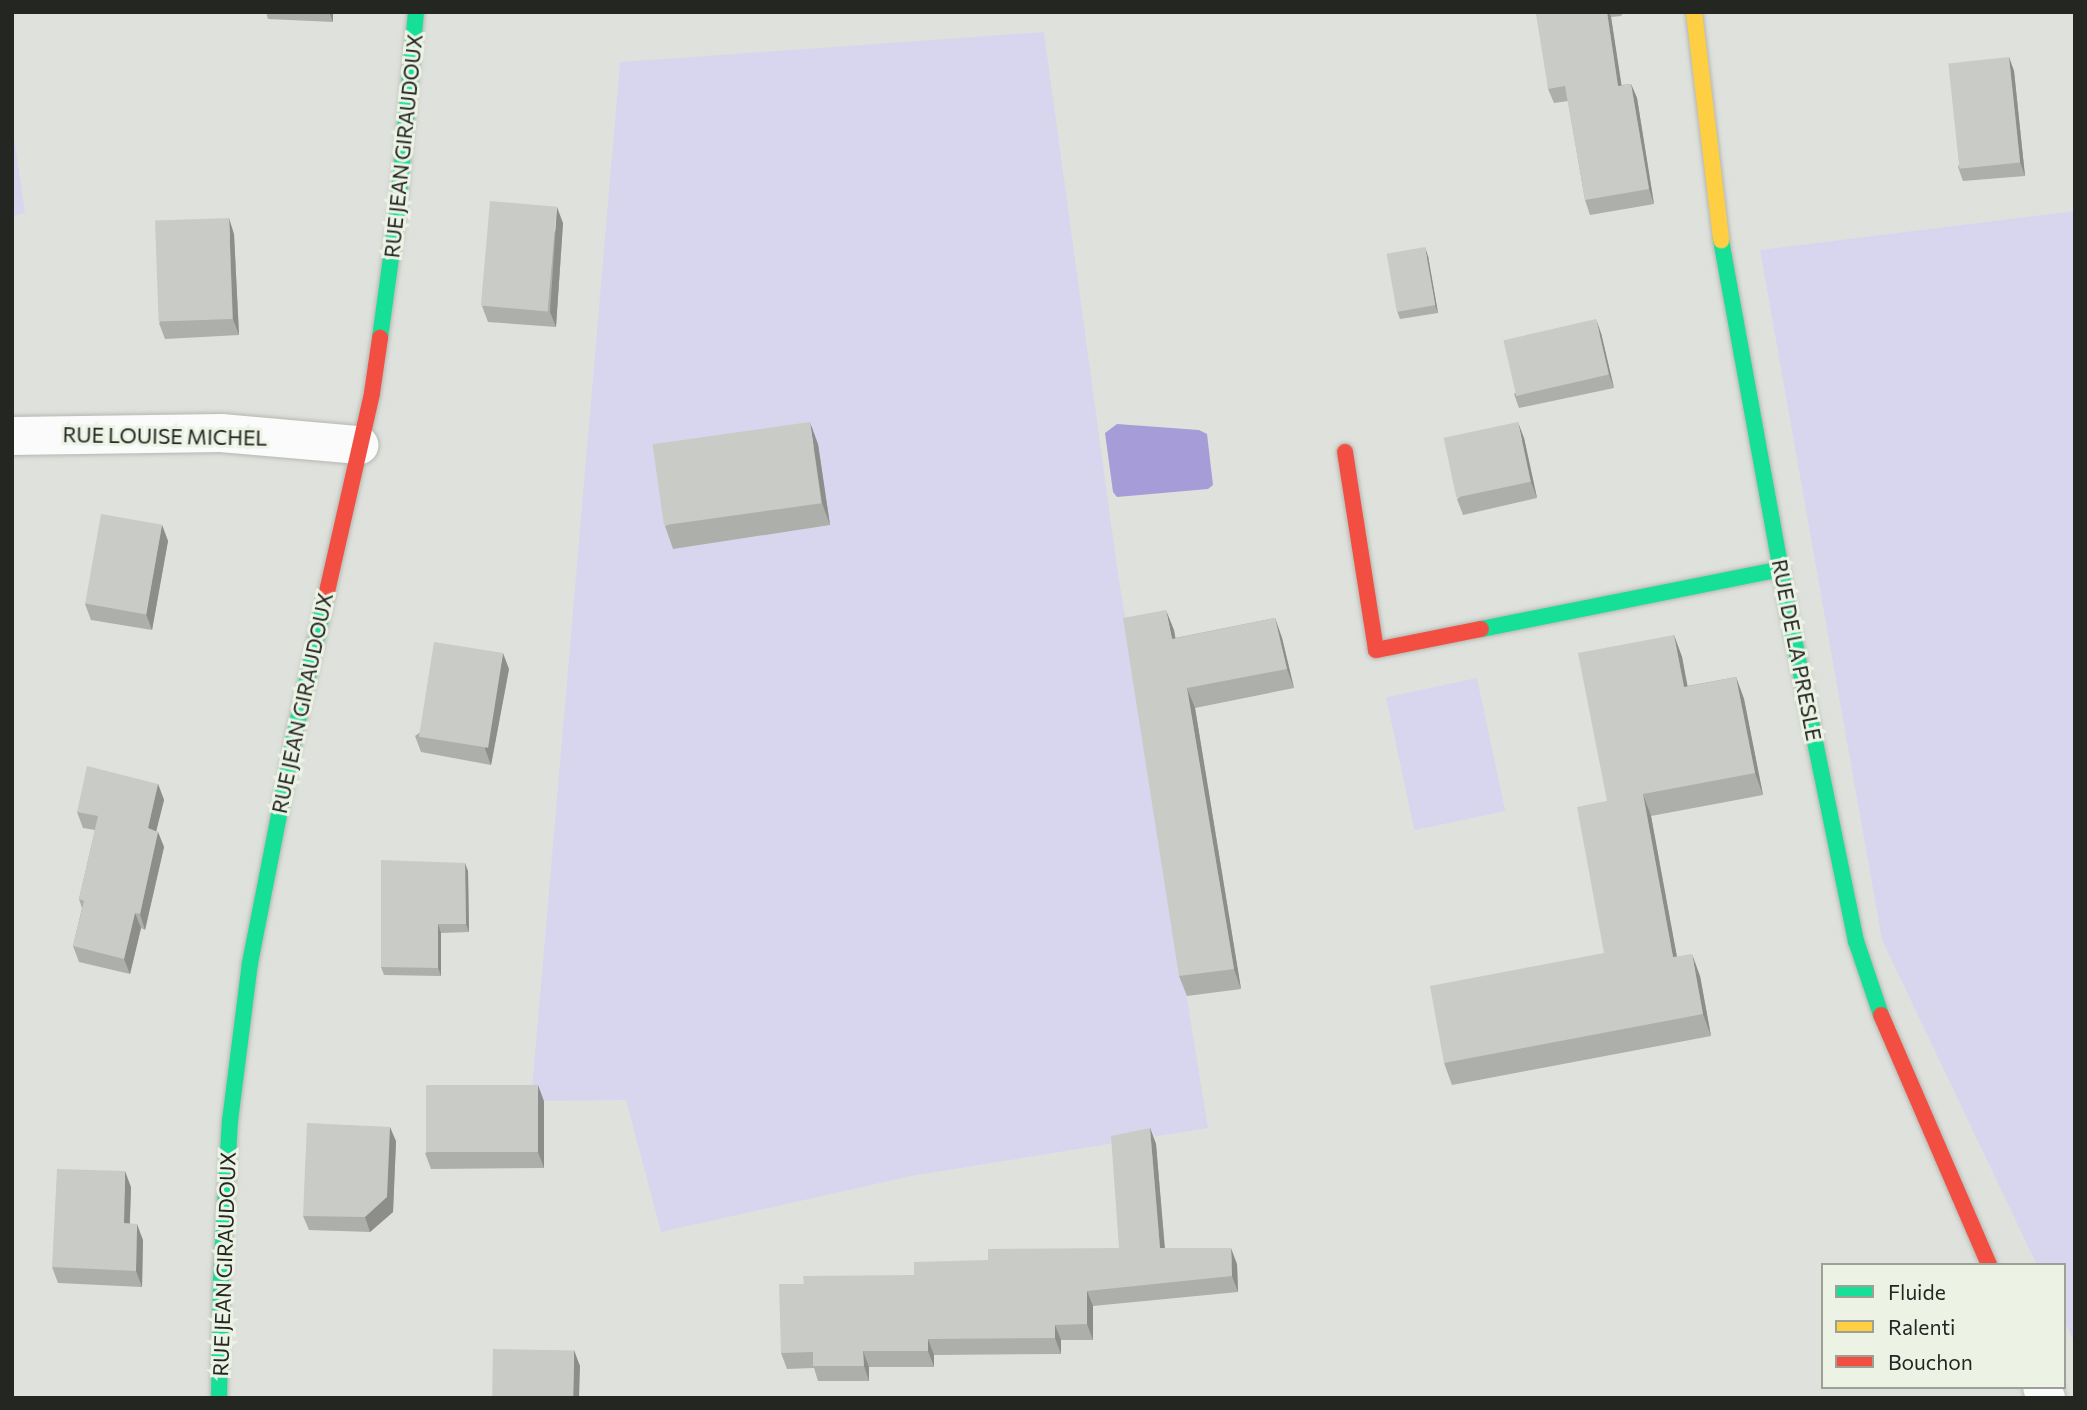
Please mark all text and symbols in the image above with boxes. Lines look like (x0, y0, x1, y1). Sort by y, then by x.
street label: RUE JEAN GIRAUDOUX (379, 33, 427, 259)
street label: RUE LOUISE MICHEL (62, 422, 268, 450)
street label: RUE DE LA PRESLE (1767, 557, 1827, 743)
street label: RUE JEAN GIRAUDOUX (266, 590, 338, 816)
street label: RUE JEAN GIRAUDOUX (207, 1151, 241, 1377)
legend (1821, 1263, 2066, 1389)
text: Fluide (1888, 1279, 1946, 1304)
text: Ralenti (1888, 1314, 1955, 1339)
text: Bouchon (1888, 1349, 1973, 1374)

